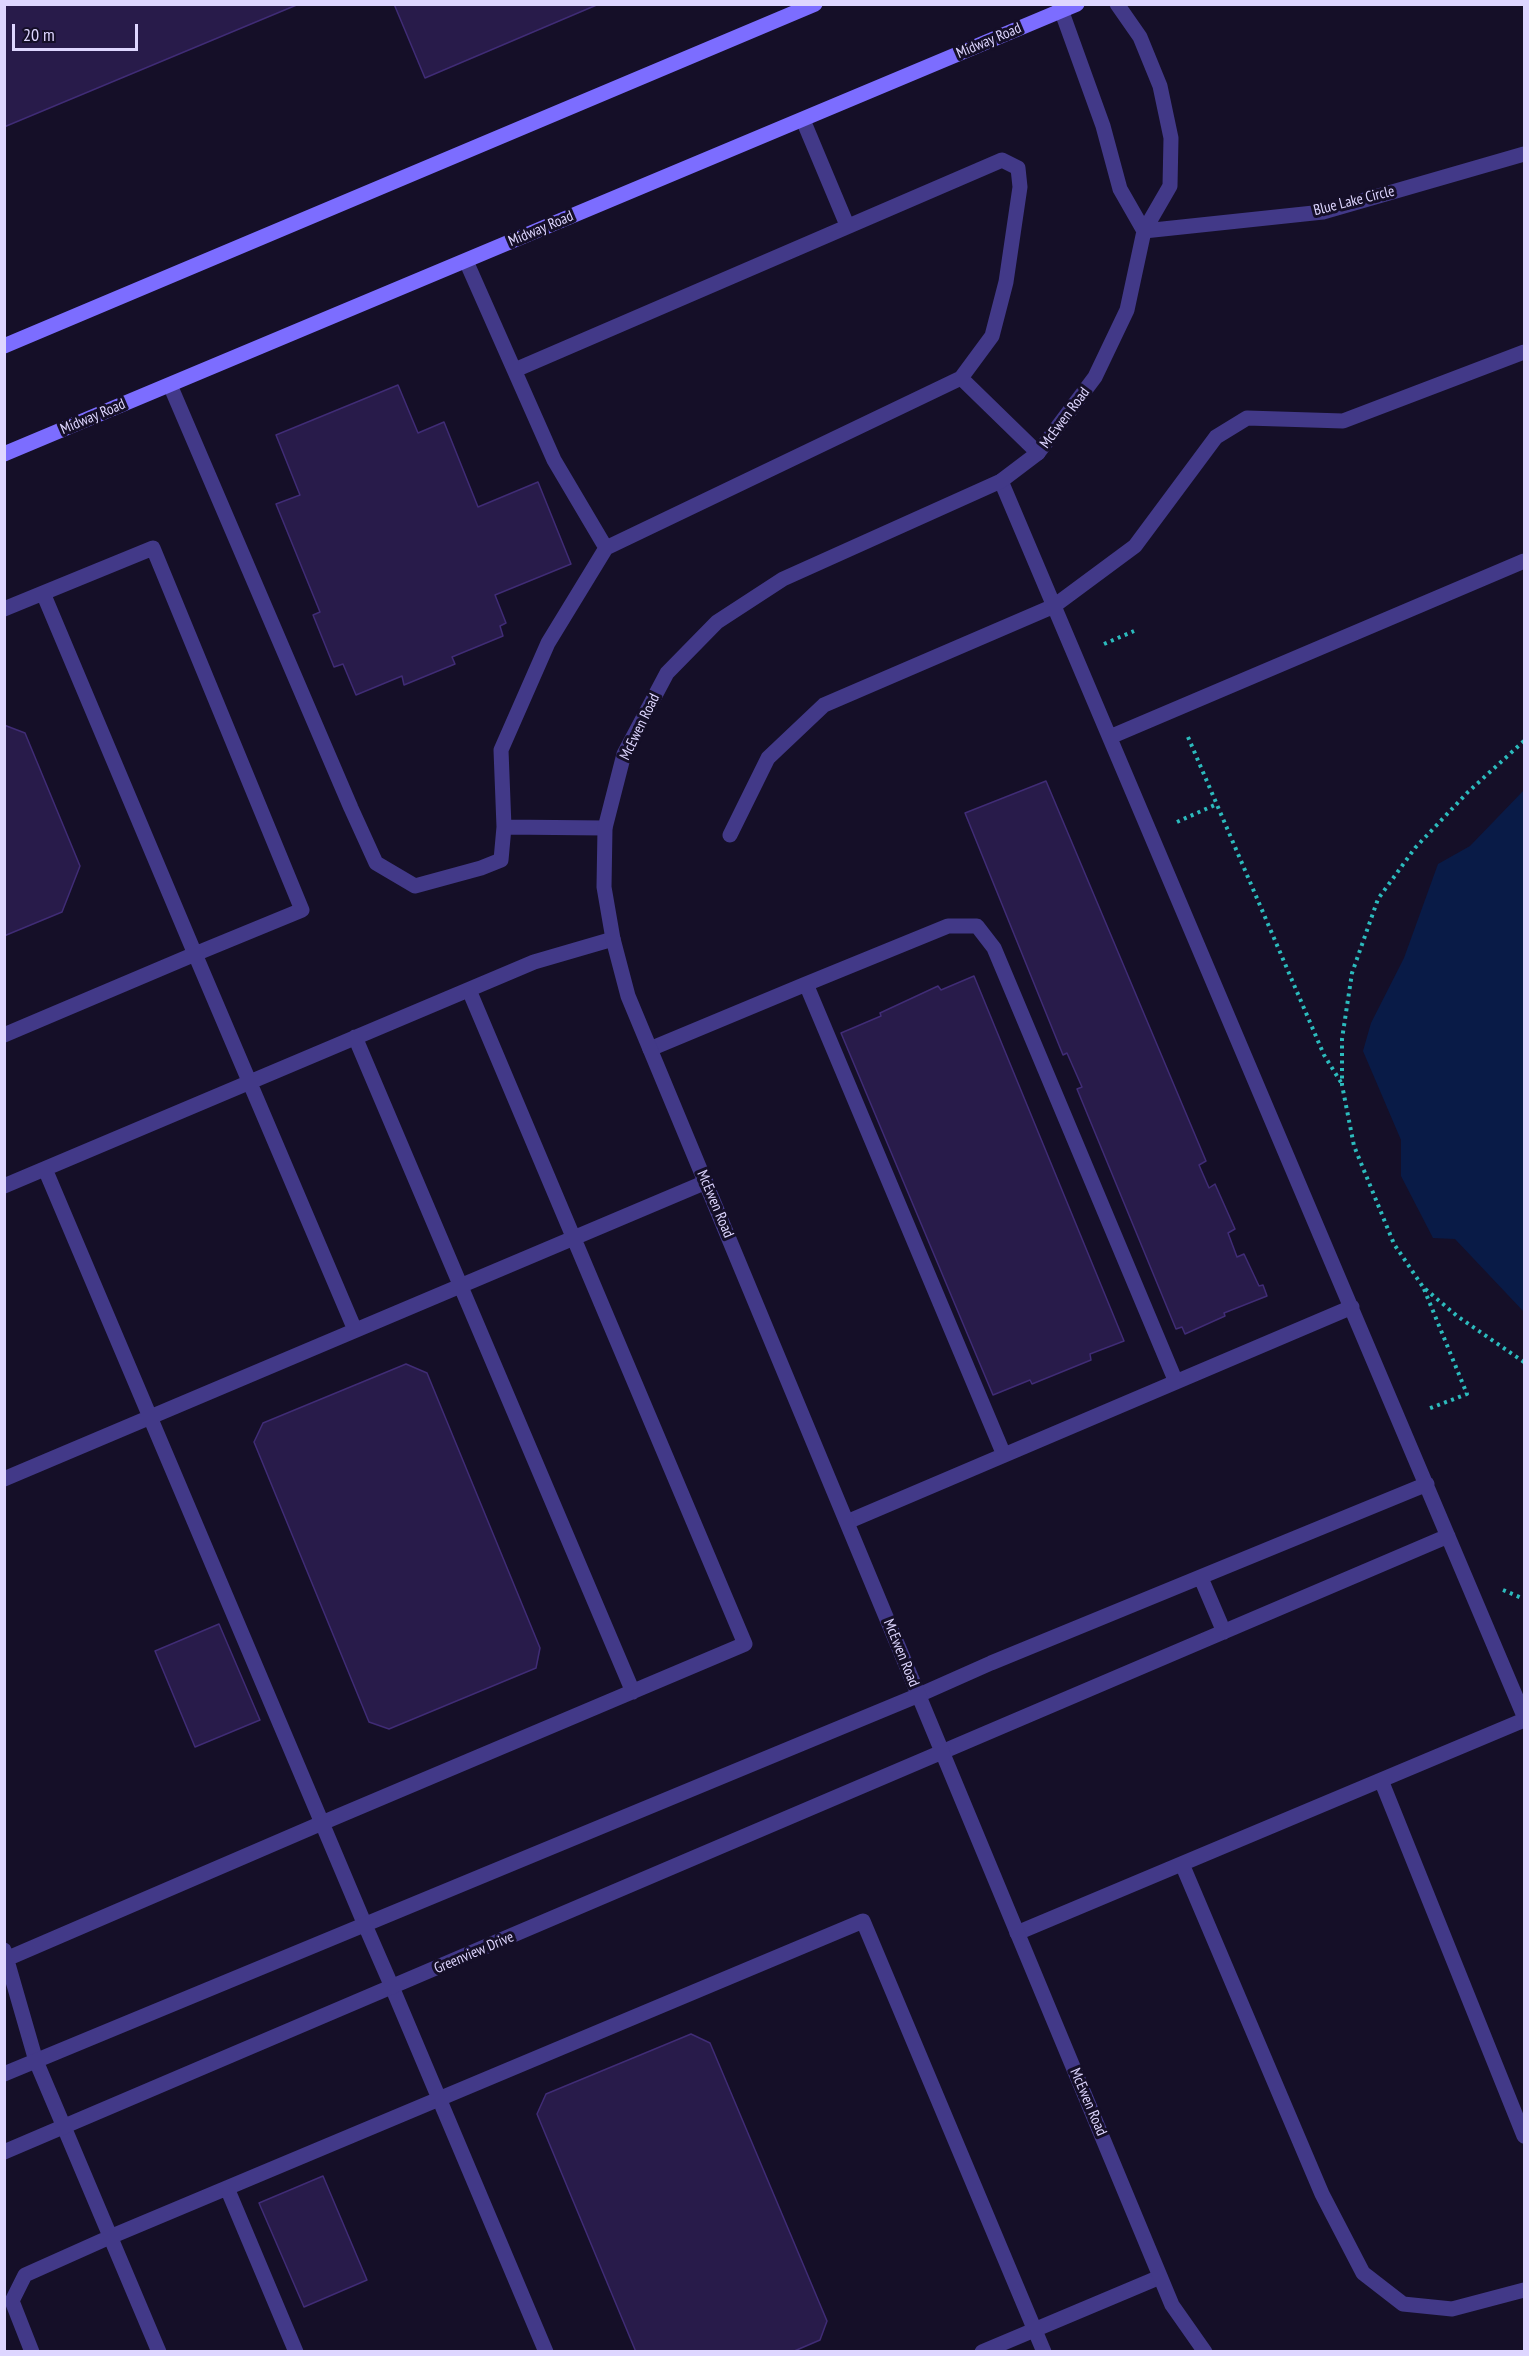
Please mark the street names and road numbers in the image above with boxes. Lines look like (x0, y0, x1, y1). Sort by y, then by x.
street label: Midway Road (954, 19, 1024, 63)
street label: Blue Lake Circle (1312, 182, 1396, 220)
street label: Midway Road (506, 207, 576, 251)
street label: McEwen Road (1036, 384, 1094, 452)
street label: Midway Road (58, 395, 128, 439)
street label: McEwen Road (616, 691, 664, 763)
street label: McEwen Road (693, 1168, 737, 1240)
street label: McEwen Road (879, 1616, 923, 1690)
street label: Greenview Drive (431, 1928, 517, 1978)
street label: McEwen Road (1066, 2066, 1110, 2138)

